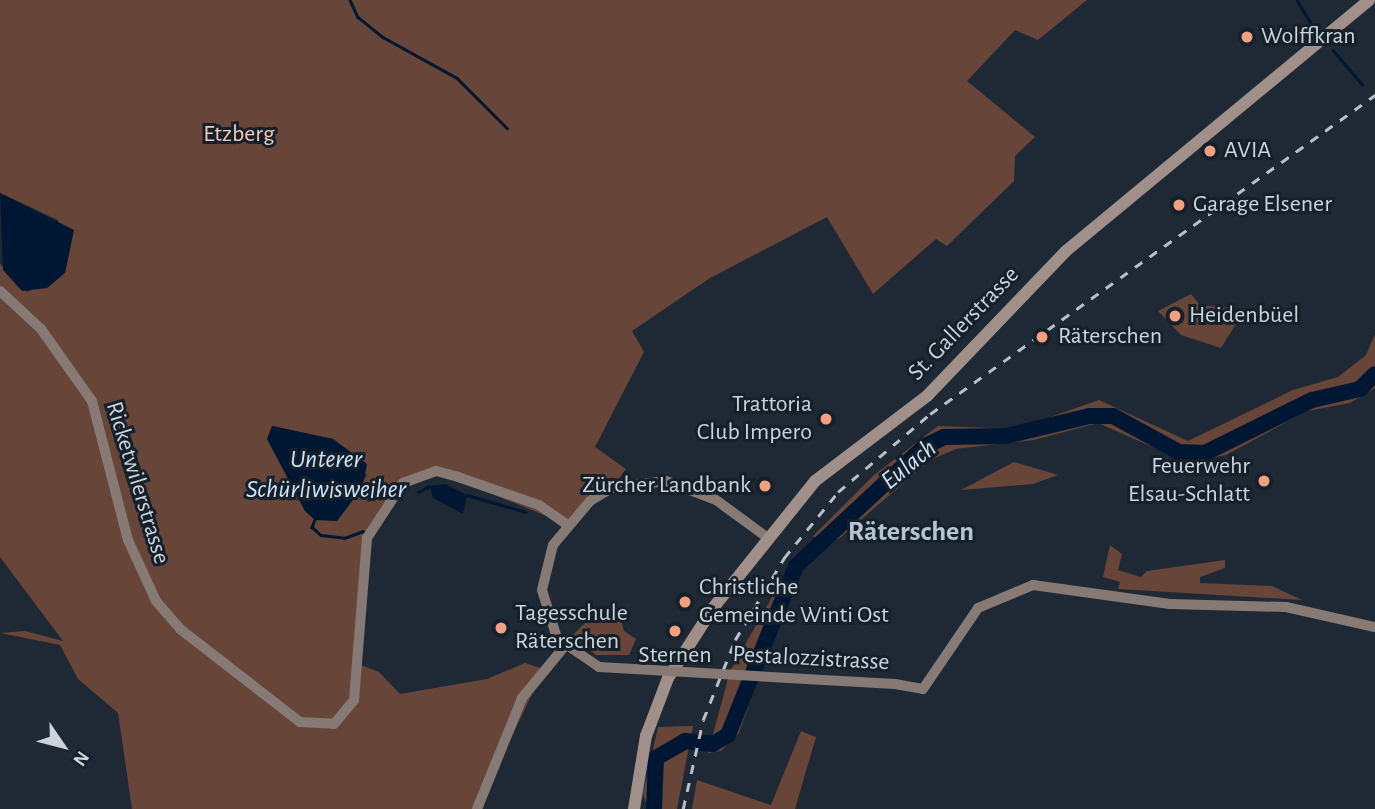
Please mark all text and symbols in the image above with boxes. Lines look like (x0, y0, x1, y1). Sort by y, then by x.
place label: Wolffkran (1261, 23, 1356, 51)
marker: Wolffkran (1239, 29, 1255, 45)
park label: Etzberg (203, 121, 275, 149)
place label: AVIA (1224, 137, 1271, 165)
marker: AVIA (1202, 143, 1218, 159)
place label: Garage Elsener (1193, 191, 1332, 219)
marker: Garage Elsener (1171, 197, 1187, 213)
street label: St. Gallerstrasse (902, 261, 1026, 387)
place label: Heidenbüel (1189, 302, 1299, 330)
marker: Heidenbüel (1167, 308, 1183, 324)
place label: Räterschen (1058, 323, 1162, 351)
marker: Räterschen (1032, 327, 1052, 347)
place label: Trattoria Club Impero (697, 391, 812, 447)
street label: Ricketwilerstrasse (99, 398, 175, 568)
marker: Trattoria Club Impero (818, 411, 834, 427)
water label: Eulach (875, 433, 943, 497)
water label: Unterer Schürliwisweiher (246, 444, 406, 505)
place label: Feuerwehr Elsau-Schlatt (1128, 453, 1250, 509)
place label: Zürcher Landbank (582, 472, 751, 500)
marker: Feuerwehr Elsau-Schlatt (1256, 473, 1272, 489)
marker: Zürcher Landbank (757, 478, 773, 494)
district label: Räterschen (848, 515, 974, 549)
place label: Christliche Gemeinde Winti Ost (699, 574, 889, 630)
marker: Christliche Gemeinde Winti Ost (677, 594, 693, 610)
place label: Tagesschule Räterschen (515, 600, 628, 656)
marker: Tagesschule Räterschen (493, 620, 509, 636)
marker: Sternen (667, 623, 683, 639)
street label: Pestalozzistrasse (732, 641, 890, 677)
place label: Sternen (638, 642, 712, 670)
north arrow (28, 711, 98, 781)
text: N (69, 747, 92, 769)

